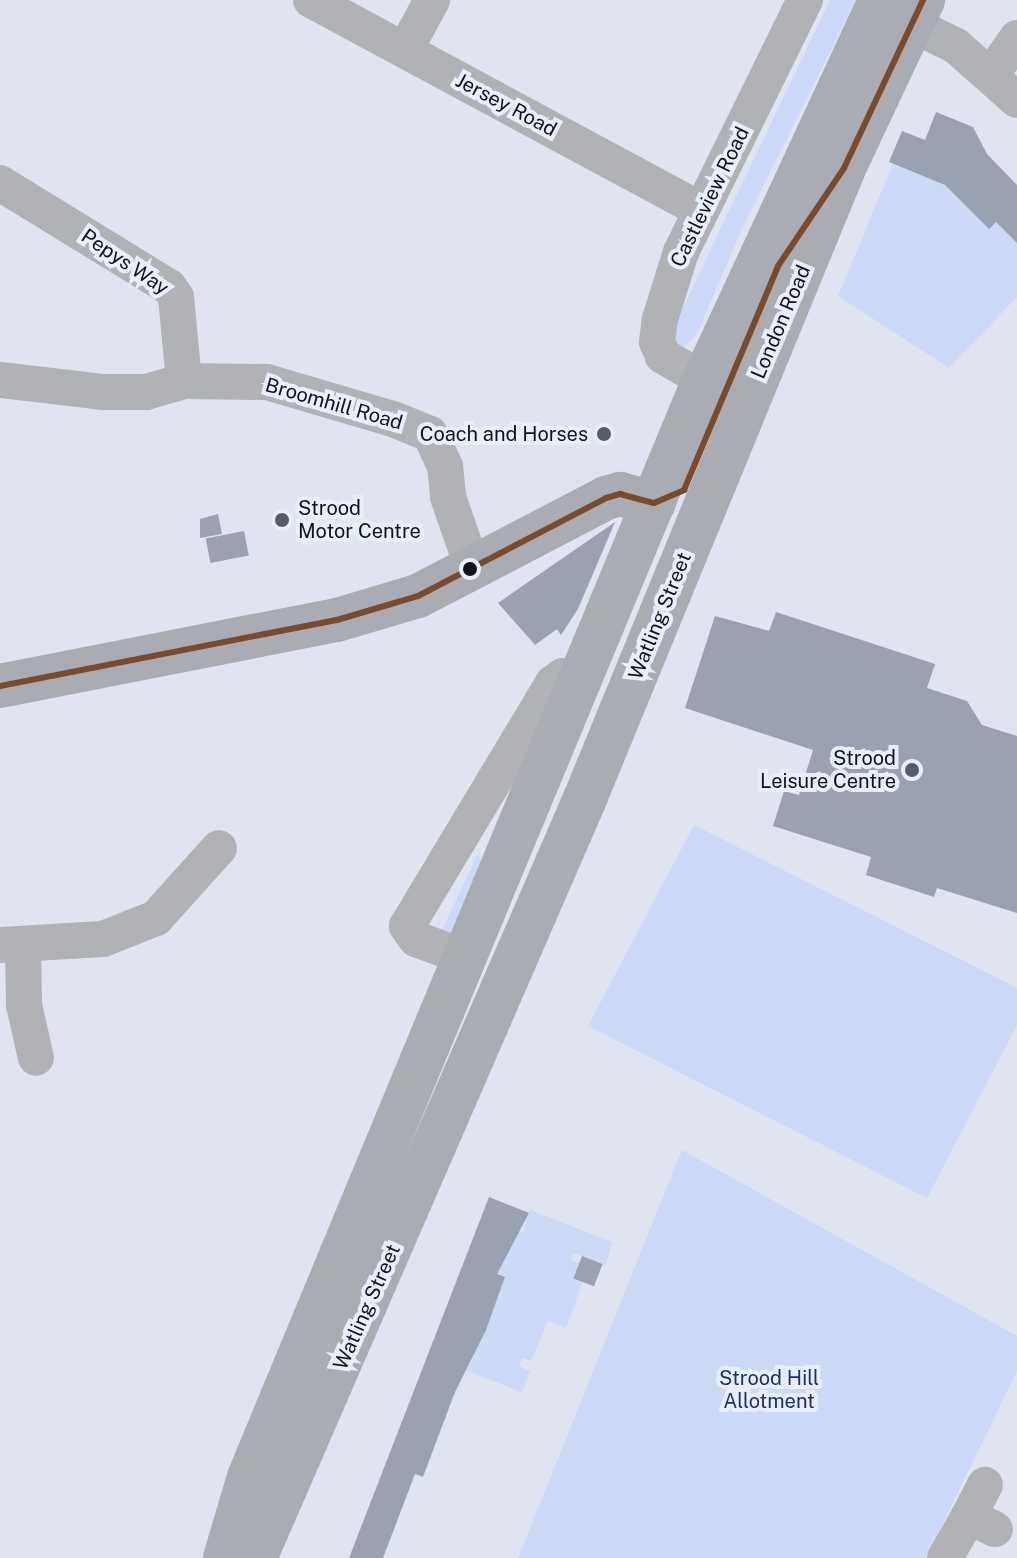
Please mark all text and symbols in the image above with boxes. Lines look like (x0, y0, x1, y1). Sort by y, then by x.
street label: Jersey Road (451, 68, 561, 142)
street label: Castleview Road (666, 123, 754, 271)
street label: Pepys Way (77, 224, 173, 300)
street label: London Road (746, 262, 816, 382)
street label: Broomhill Road (263, 373, 405, 435)
place label: Coach and Horses (420, 422, 588, 446)
marker: Coach and Horses (595, 425, 613, 443)
place label: Strood Motor Centre (298, 496, 421, 543)
marker: Strood Motor Centre (273, 511, 291, 529)
street label: Watling Street (624, 549, 696, 683)
unlabelled marker (462, 561, 478, 577)
place label: Strood Leisure Centre (760, 746, 896, 793)
marker: Strood Leisure Centre (903, 761, 921, 779)
street label: Watling Street (329, 1240, 405, 1374)
park label: Strood Hill Allotment (719, 1367, 819, 1414)

